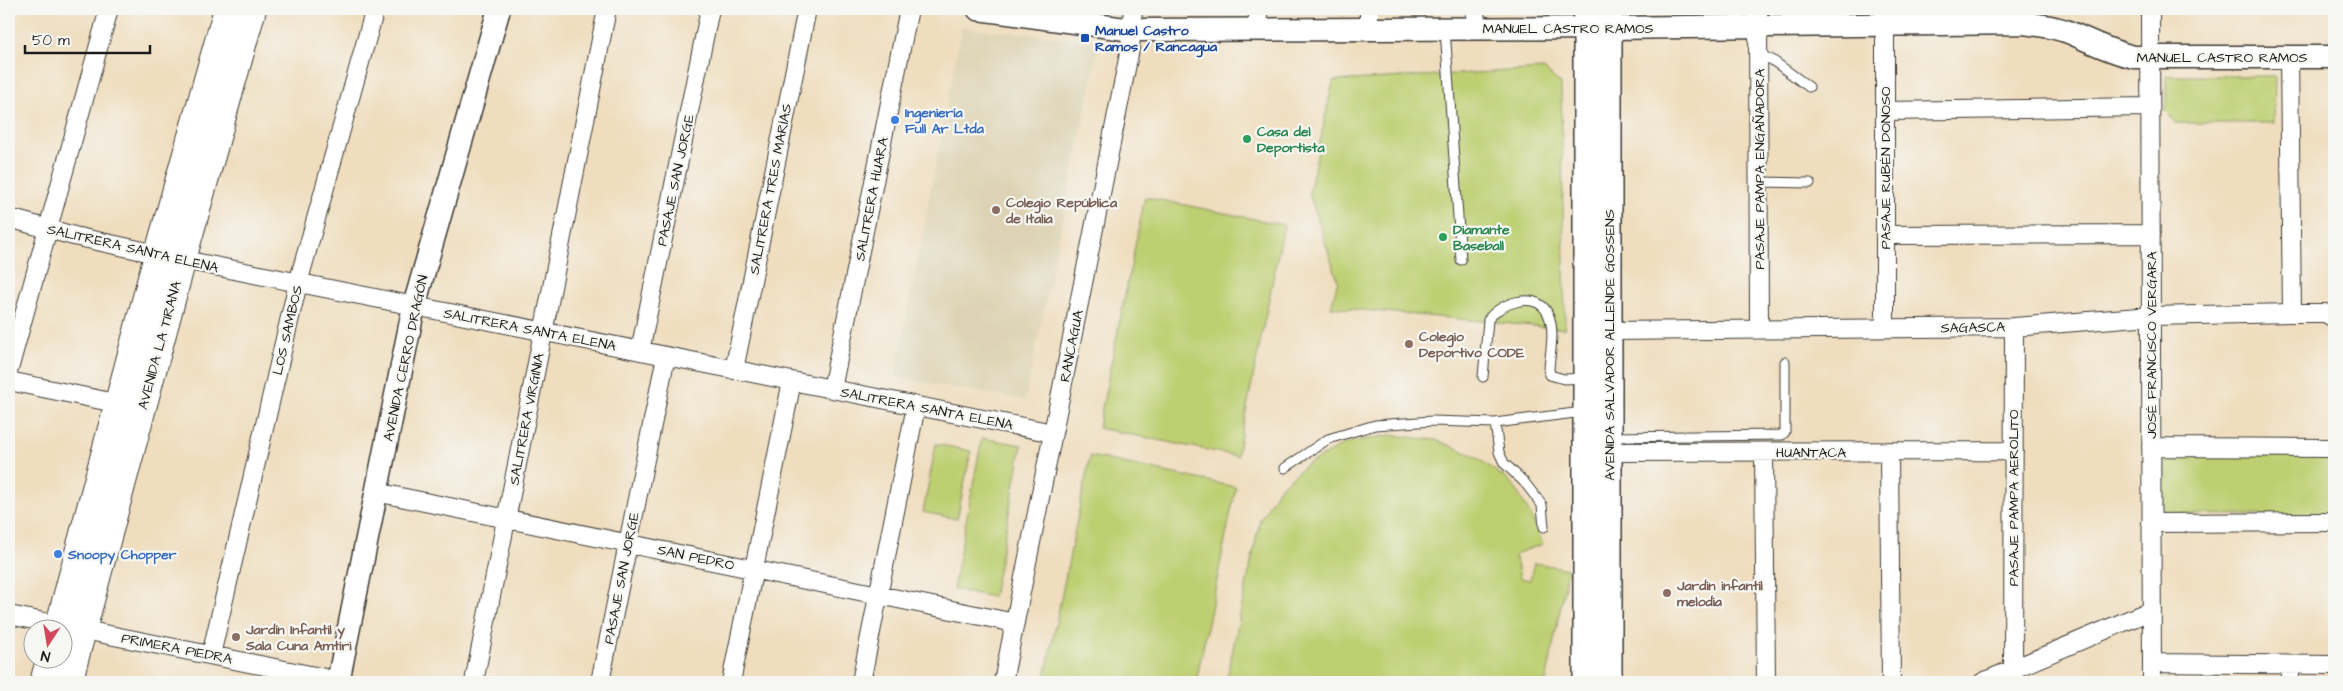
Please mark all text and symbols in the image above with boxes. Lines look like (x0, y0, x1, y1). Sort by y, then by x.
street label: MANUEL CASTRO RAMOS (1482, 19, 1654, 39)
place label: Manuel Castro Ramos / Rancagua (1095, 21, 1218, 58)
scale bar (25, 22, 150, 54)
text: 50 m (32, 30, 70, 51)
marker: Manuel Castro Ramos / Rancagua (1079, 32, 1091, 44)
street label: MANUEL CASTRO RAMOS (2136, 48, 2308, 68)
street label: PASAJE PAMPA ENGAÑADORA (1750, 68, 1770, 270)
street label: PASAJE RUBÉN DONOSO (1876, 87, 1896, 249)
street label: SALITRERA TRES MARÍAS (745, 102, 797, 276)
place label: Ingeniería Full Ar Ltda (905, 103, 985, 139)
street label: PASAJE SAN JORGE (652, 112, 700, 248)
marker: Ingeniería Full Ar Ltda (889, 114, 901, 126)
place label: Casa del Deportista (1257, 122, 1326, 158)
marker: Casa del Deportista (1241, 133, 1253, 145)
street label: SALITRERA HUARA (850, 136, 894, 263)
place label: Colegio República de Italia (1005, 193, 1118, 229)
marker: Colegio República de Italia (990, 204, 1002, 216)
street label: AVENIDA SALVADOR ALLENDE GOSSENS (1600, 209, 1620, 481)
street label: SALITRERA SANTA ELENA (45, 220, 220, 278)
place label: Diamante Baseball (1453, 220, 1510, 256)
marker: Diamante Baseball (1437, 231, 1449, 243)
street label: JOSÉ FRANCISCO VERGARA (2142, 251, 2162, 439)
street label: AVENIDA CERRO DRAGÓN (379, 273, 433, 443)
street label: AVENIDA LA TIRANA (133, 279, 187, 412)
street label: LOS SAMBOS (268, 283, 308, 377)
street label: SALITRERA SANTA ELENA (442, 303, 618, 357)
street label: RANCAGUA (1055, 308, 1089, 384)
street label: SAGASCA (1941, 317, 2005, 339)
place label: Colegio Deportivo CODE (1419, 327, 1525, 363)
marker: Colegio Deportivo CODE (1403, 338, 1415, 350)
street label: SALITRERA VIRGINIA (504, 352, 550, 487)
street label: SALITRERA SANTA ELENA (839, 382, 1015, 436)
street label: PASAJE PAMPA AEROLITO (2004, 410, 2024, 586)
street label: HUANTACA (1776, 443, 1846, 463)
street label: PASAJE SAN JORGE (599, 510, 645, 646)
street label: SAN PEDRO (656, 540, 736, 576)
place label: Snoopy Chopper (67, 545, 177, 565)
marker: Snoopy Chopper (52, 548, 64, 560)
place label: Jardin infantil melodia (1676, 576, 1763, 612)
marker: Jardin infantil melodia (1661, 587, 1673, 599)
north arrow (22, 618, 72, 668)
place label: Jardín Infantil y Sala Cuna Amtiri (245, 620, 352, 656)
street label: PRIMERA PIEDRA (120, 628, 234, 670)
marker: Jardín Infantil y Sala Cuna Amtiri (230, 631, 242, 643)
text: N (39, 645, 52, 666)

